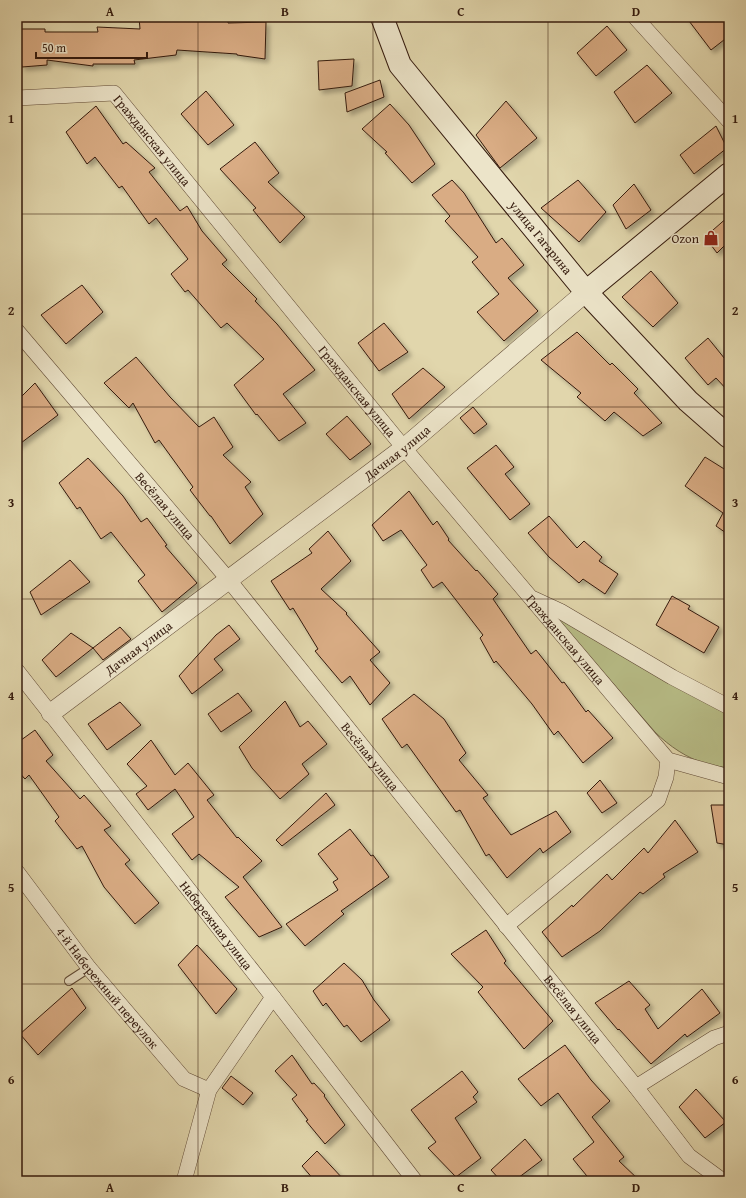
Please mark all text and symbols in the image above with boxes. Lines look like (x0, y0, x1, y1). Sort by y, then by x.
text: A (106, 2, 115, 21)
text: B (281, 2, 289, 21)
text: C (457, 2, 465, 21)
text: D (632, 2, 640, 21)
scale bar (36, 34, 147, 60)
text: 50 m (42, 39, 66, 56)
street label: Гражданская улица (109, 91, 196, 191)
text: 1 (8, 109, 14, 128)
text: 1 (732, 109, 738, 128)
street label: улица Гагарина (504, 196, 577, 279)
place label: Ozon (671, 229, 700, 248)
shop icon: Ozon (702, 229, 720, 247)
text: 2 (8, 301, 15, 320)
text: 2 (732, 301, 739, 320)
street label: Гражданская улица (314, 342, 401, 442)
street label: Дачная улица (359, 420, 435, 486)
street label: Весёлая улица (131, 468, 200, 544)
text: 3 (8, 493, 14, 512)
text: 3 (732, 493, 738, 512)
street label: Гражданская улица (522, 590, 610, 690)
street label: Дачная улица (100, 616, 177, 680)
text: 4 (8, 686, 15, 705)
text: 4 (732, 686, 739, 705)
street label: Весёлая улица (337, 718, 404, 796)
street label: Набережная улица (175, 877, 258, 975)
text: 5 (8, 878, 15, 897)
text: 5 (732, 878, 739, 897)
street label: 4-й Набережный переулок (51, 923, 163, 1053)
street label: Весёлая улица (539, 971, 607, 1048)
text: 6 (8, 1070, 15, 1089)
text: 6 (732, 1070, 739, 1089)
text: A (106, 1178, 115, 1197)
text: B (281, 1178, 289, 1197)
text: C (457, 1178, 465, 1197)
text: D (632, 1178, 640, 1197)

